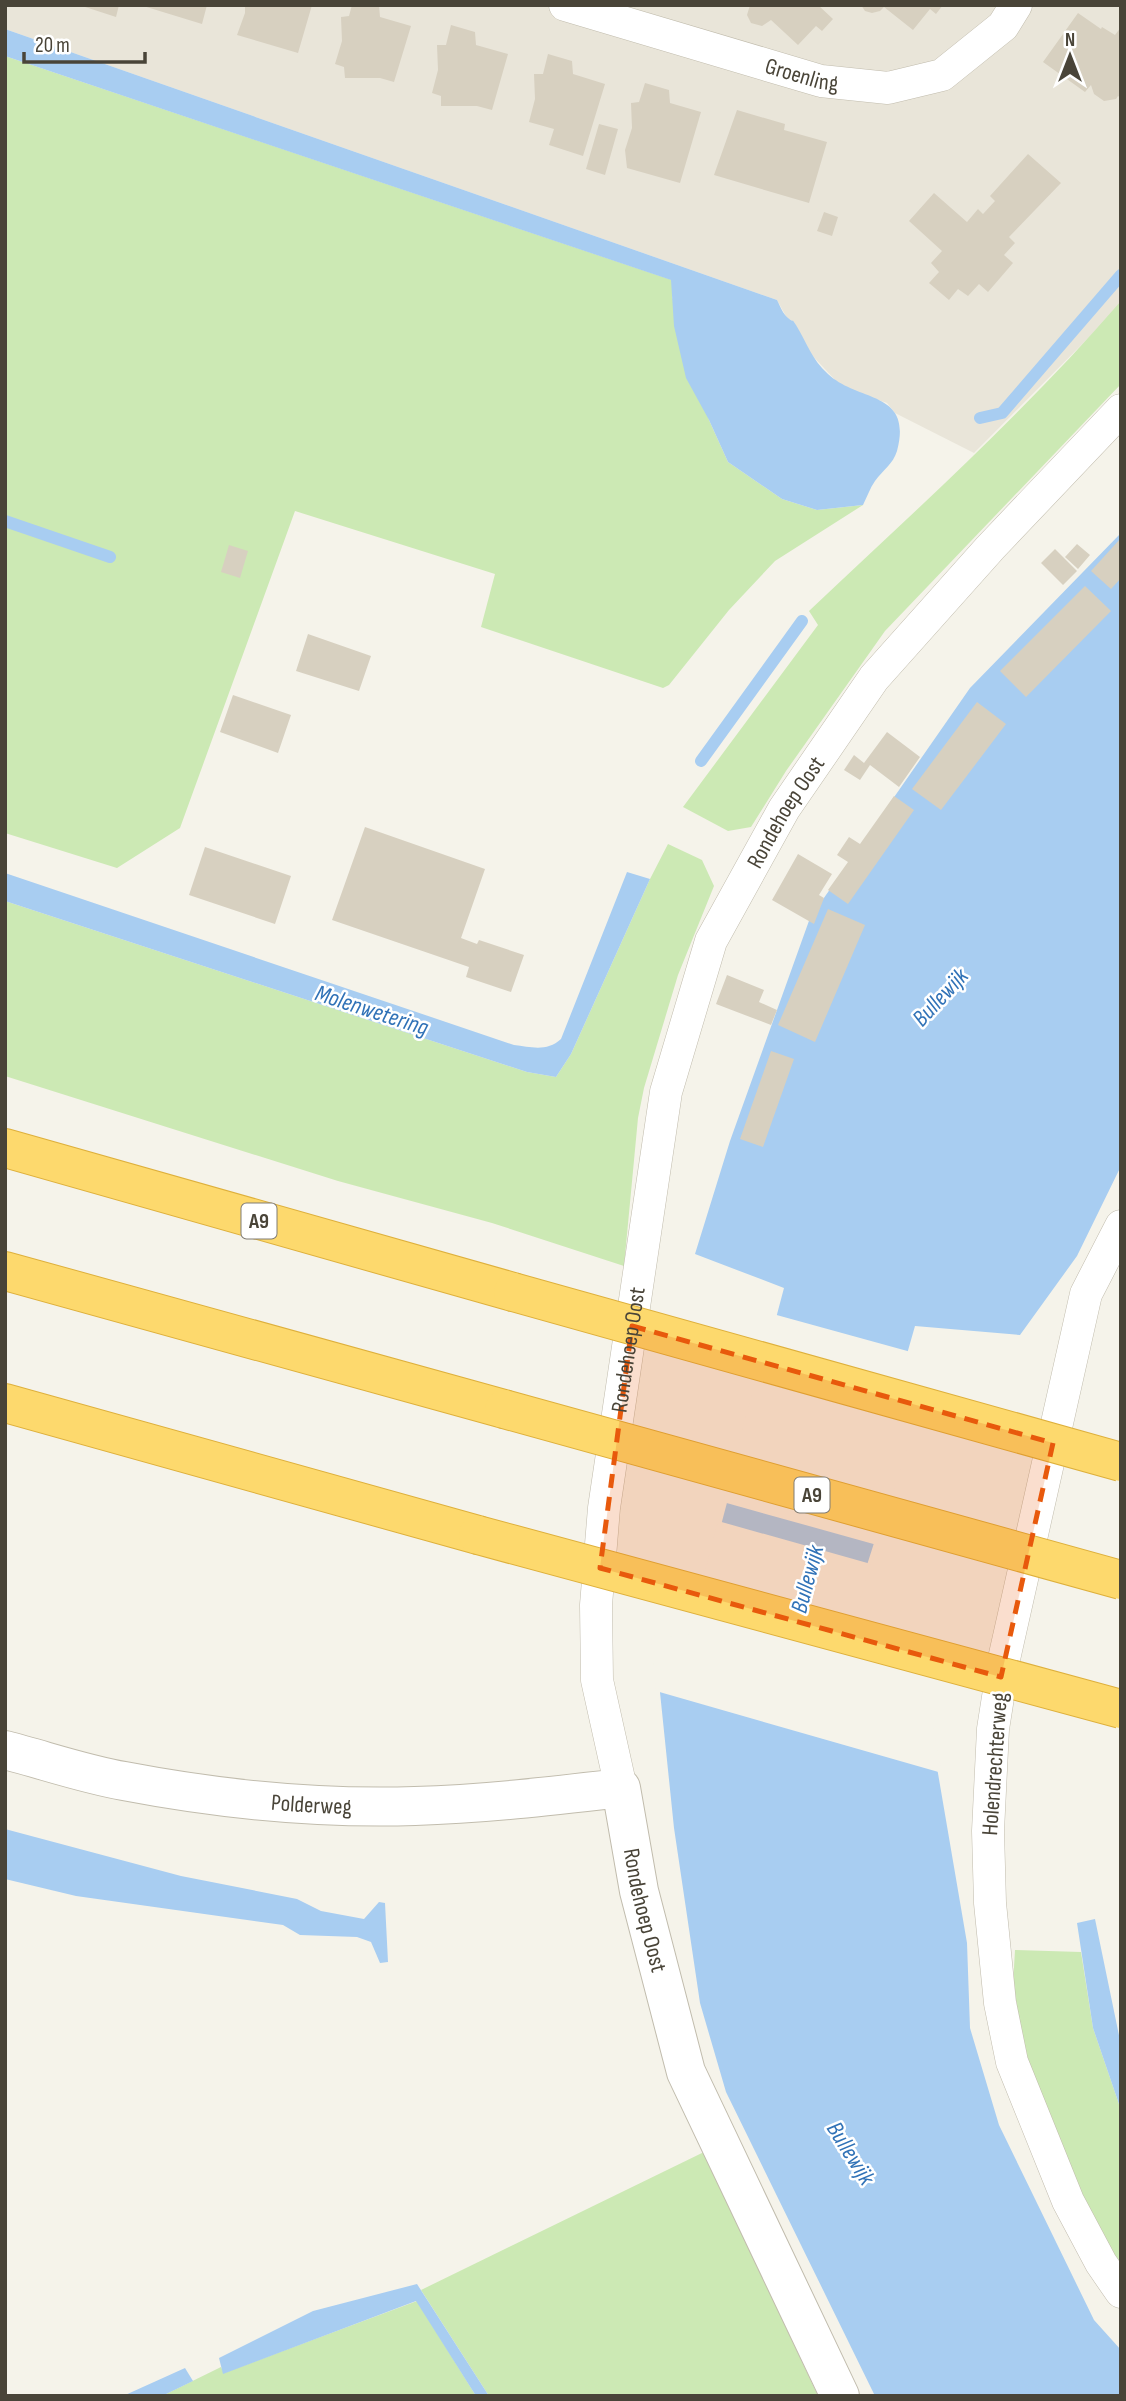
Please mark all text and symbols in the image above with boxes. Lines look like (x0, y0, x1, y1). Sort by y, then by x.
scale bar (24, 21, 145, 65)
north arrow (1035, 21, 1105, 91)
text: N (1065, 29, 1075, 52)
text: 20 m (35, 33, 70, 58)
street label: Groenling (762, 52, 839, 98)
street label: Rondehoep Oost (741, 751, 831, 873)
water label: Bullewijk (906, 961, 975, 1032)
water label: Molenwetering (312, 979, 432, 1042)
road number: A9 (242, 1204, 276, 1238)
street label: Rondehoep Oost (605, 1285, 652, 1415)
road number: A9 (794, 1478, 830, 1512)
water label: Bullewijk (785, 1541, 831, 1616)
street label: Holendrechterweg (976, 1692, 1014, 1836)
street label: Polderweg (270, 1789, 352, 1821)
street label: Rondehoep Oost (617, 1846, 673, 1975)
water label: Bullewijk (820, 2116, 882, 2191)

